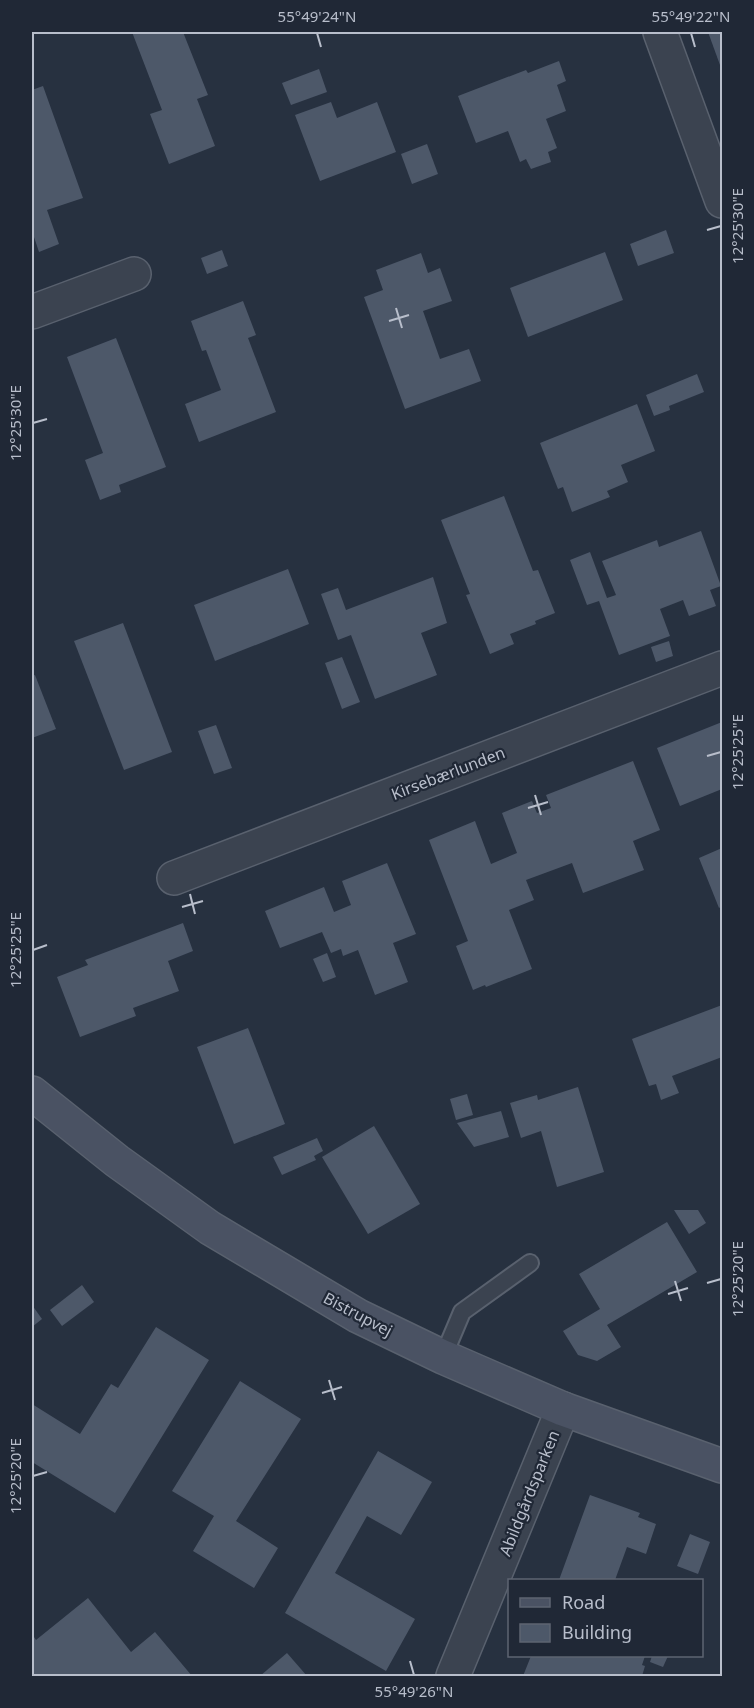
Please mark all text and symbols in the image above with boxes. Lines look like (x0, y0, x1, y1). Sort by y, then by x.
text: 55°49'24"N (278, 6, 356, 26)
text: 55°49'22"N (652, 6, 730, 26)
text: 12°25'30"E (727, 188, 747, 264)
text: 12°25'30"E (5, 385, 25, 461)
text: 12°25'25"E (727, 714, 747, 790)
street label: Kirsebærlunden (388, 741, 508, 805)
text: 12°25'25"E (5, 912, 25, 988)
text: 12°25'20"E (727, 1241, 747, 1317)
street label: Bistrupvej (320, 1287, 396, 1341)
street label: Abildgårdsparken (494, 1427, 564, 1559)
text: 12°25'20"E (5, 1438, 25, 1514)
legend (508, 1579, 703, 1657)
text: Road (562, 1590, 605, 1614)
text: Building (562, 1620, 632, 1644)
text: 55°49'26"N (375, 1681, 453, 1701)

